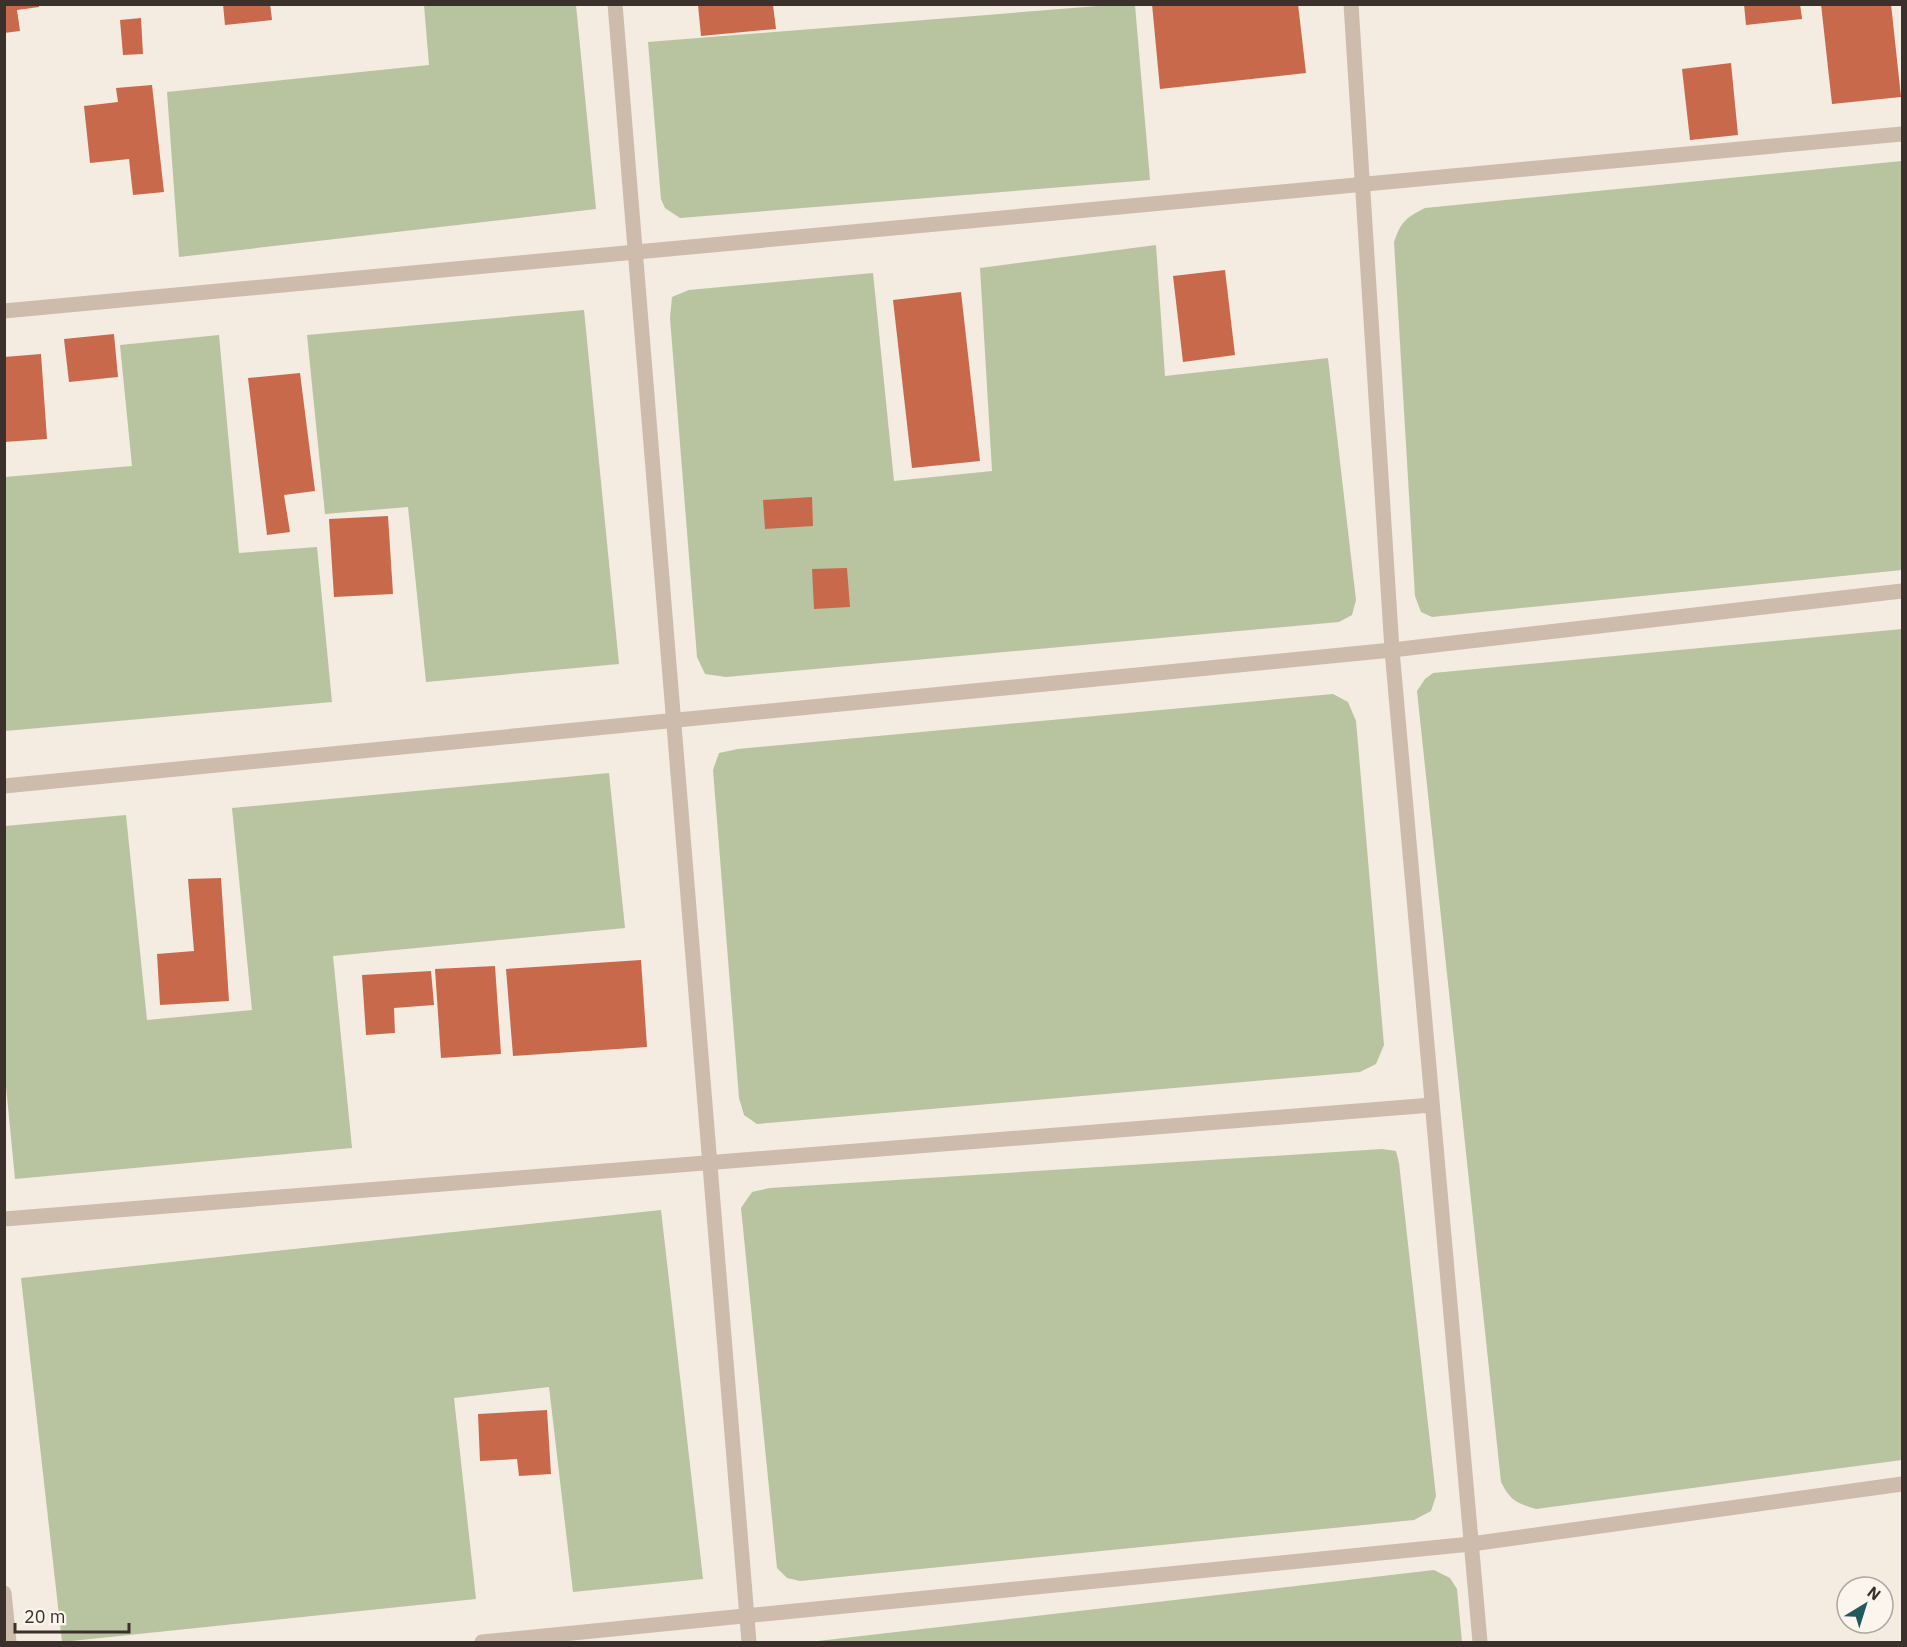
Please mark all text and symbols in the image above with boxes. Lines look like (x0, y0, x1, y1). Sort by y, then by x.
north arrow (1835, 1575, 1895, 1635)
text: N (1864, 1582, 1885, 1605)
scale bar (15, 1596, 129, 1634)
text: 20 m (24, 1605, 66, 1628)

